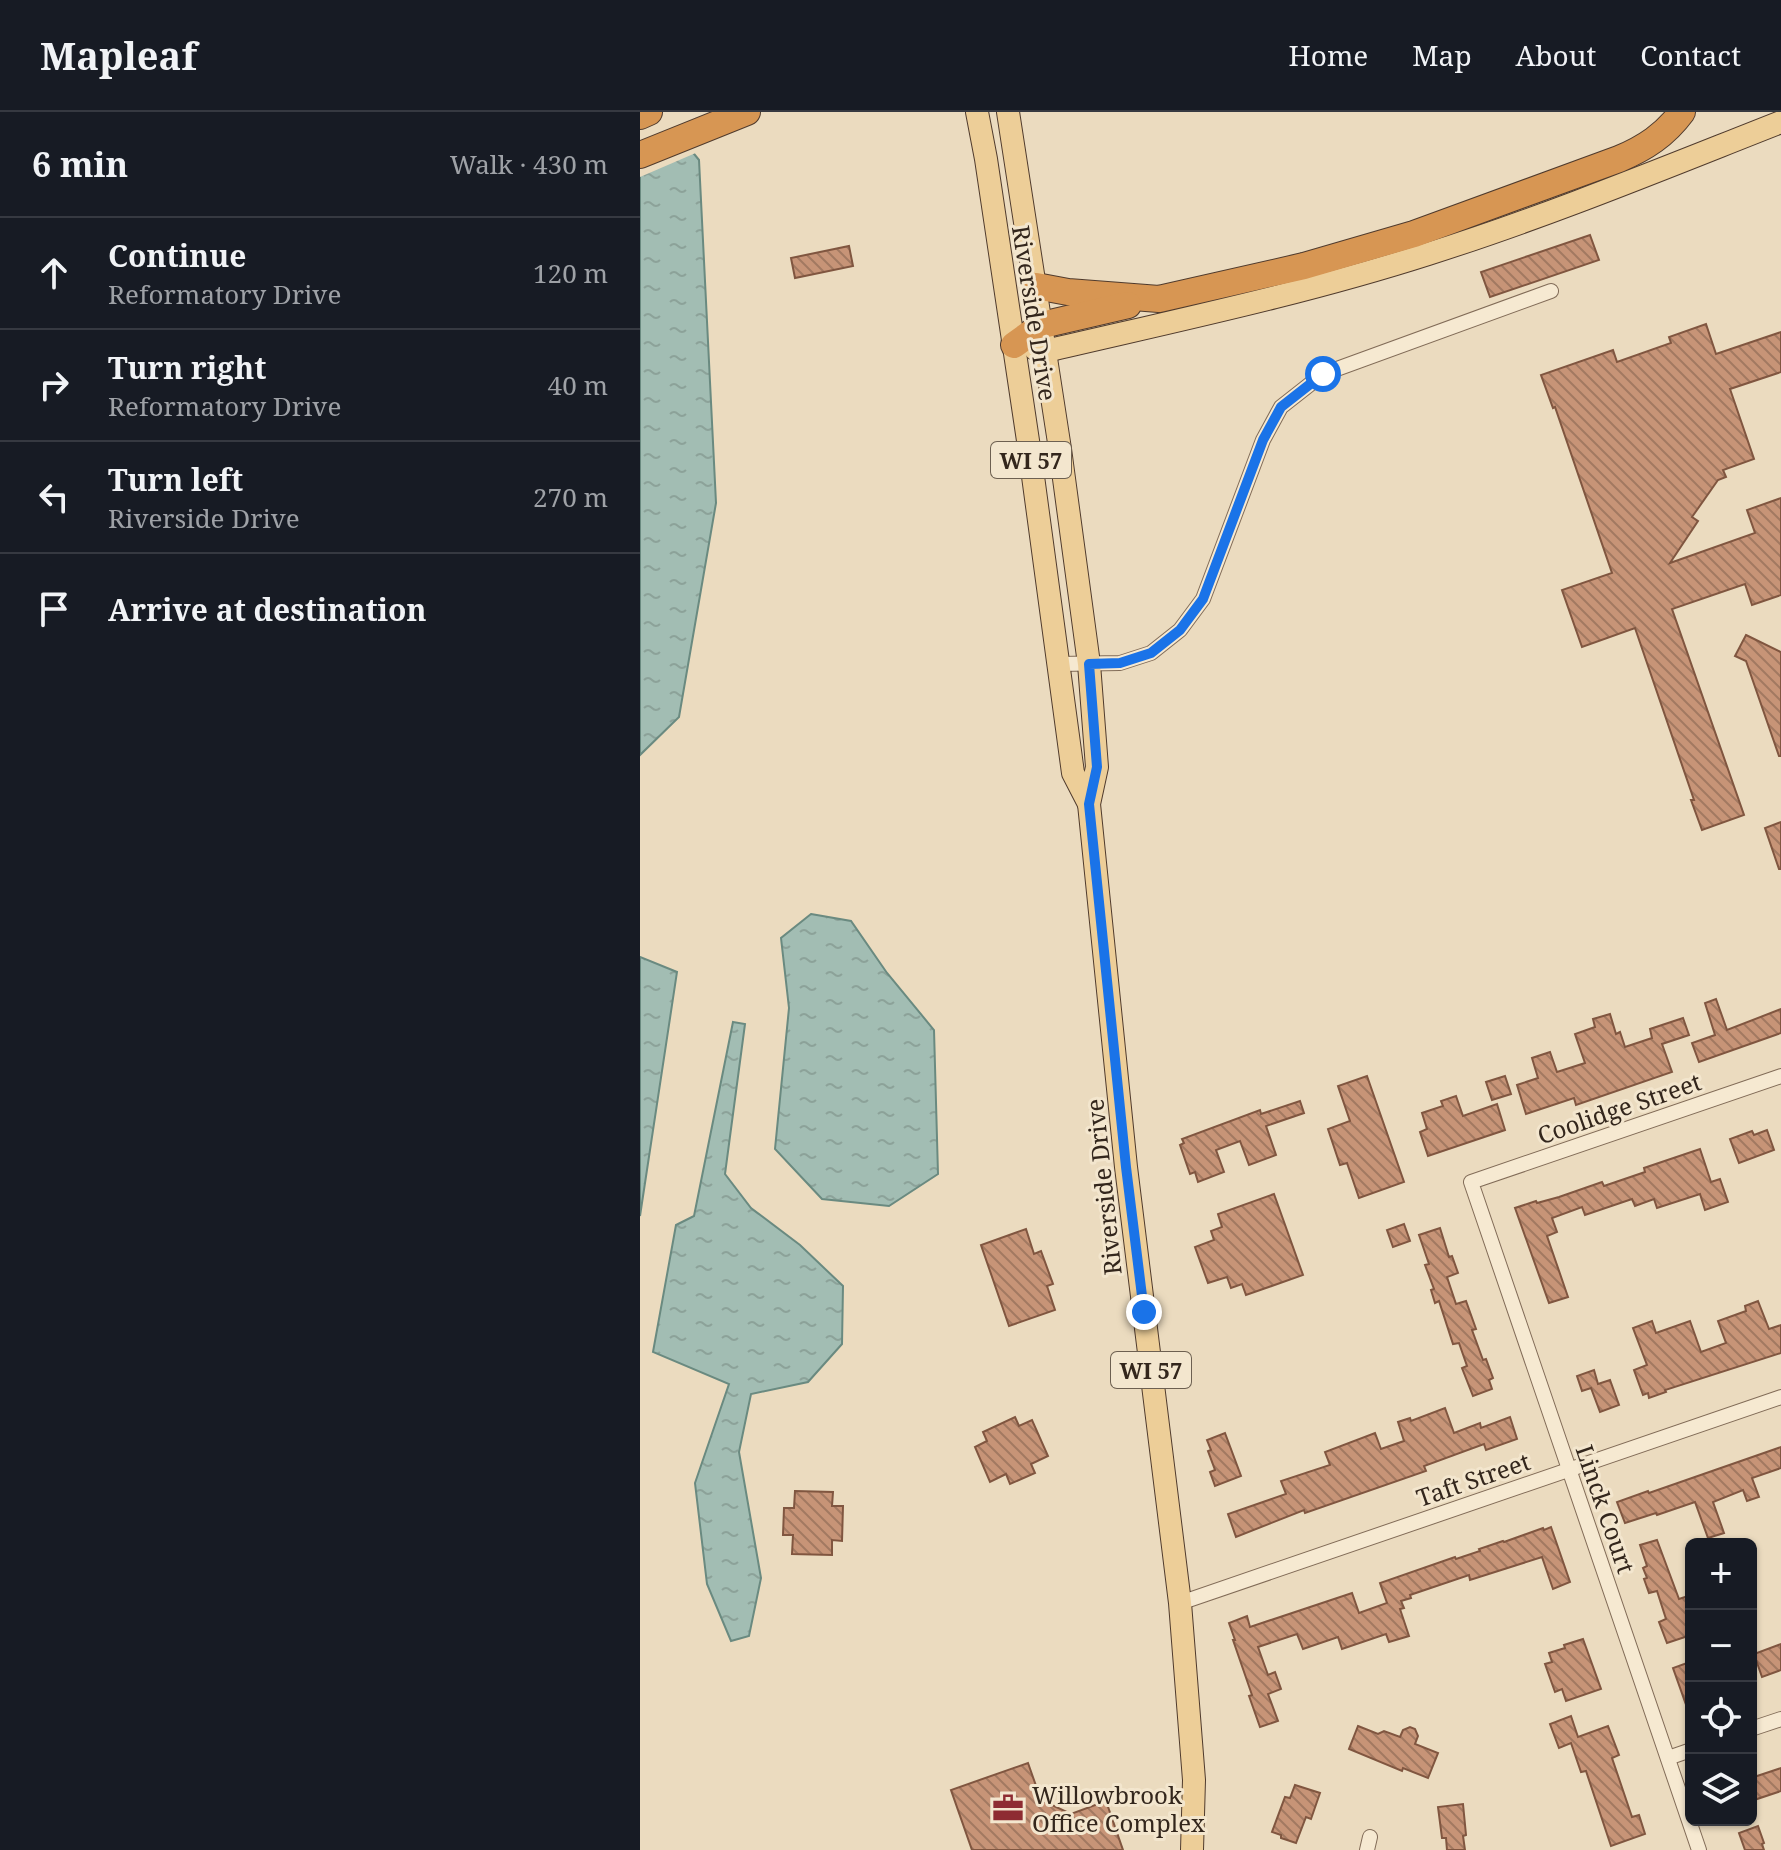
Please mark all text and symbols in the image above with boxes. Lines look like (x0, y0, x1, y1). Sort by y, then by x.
text: Mapleaf (40, 29, 197, 81)
text: Home (1289, 36, 1368, 74)
text: Map (1412, 36, 1472, 74)
text: About (1516, 36, 1596, 74)
text: Contact (1640, 36, 1741, 74)
text: 6 min (32, 141, 128, 187)
text: Walk · 430 m (450, 146, 608, 182)
street label: Riverside Drive (1005, 223, 1065, 403)
text: Continue (108, 235, 246, 276)
icon: ahead (32, 251, 76, 295)
text: 120 m (533, 255, 608, 291)
text: Reformatory Drive (108, 276, 341, 312)
text: Turn right (108, 347, 266, 388)
route start (1305, 356, 1341, 392)
icon: right (32, 363, 76, 407)
text: 40 m (548, 367, 608, 403)
text: Reformatory Drive (108, 388, 341, 424)
road number: WI 57 (991, 442, 1071, 478)
text: Turn left (108, 459, 243, 500)
icon: left (32, 475, 76, 519)
text: 270 m (533, 479, 608, 515)
text: Riverside Drive (108, 500, 300, 536)
icon: arrive (32, 587, 76, 631)
text: Arrive at destination (108, 589, 427, 630)
street label: Coolidge Street (1533, 1065, 1705, 1151)
street label: Riverside Drive (1077, 1097, 1129, 1277)
route end (1126, 1294, 1162, 1330)
road number: WI 57 (1111, 1352, 1191, 1388)
street label: Linck Court (1569, 1440, 1643, 1578)
street label: Taft Street (1412, 1444, 1534, 1514)
map controls (1685, 1538, 1757, 1826)
button: + (1685, 1538, 1757, 1610)
button: − (1685, 1610, 1757, 1682)
button: locate (1685, 1682, 1757, 1754)
button: layers (1685, 1754, 1757, 1826)
place label: Willowbrook Office Complex (1032, 1778, 1205, 1839)
office icon: Willowbrook Office Complex (991, 1791, 1025, 1825)

